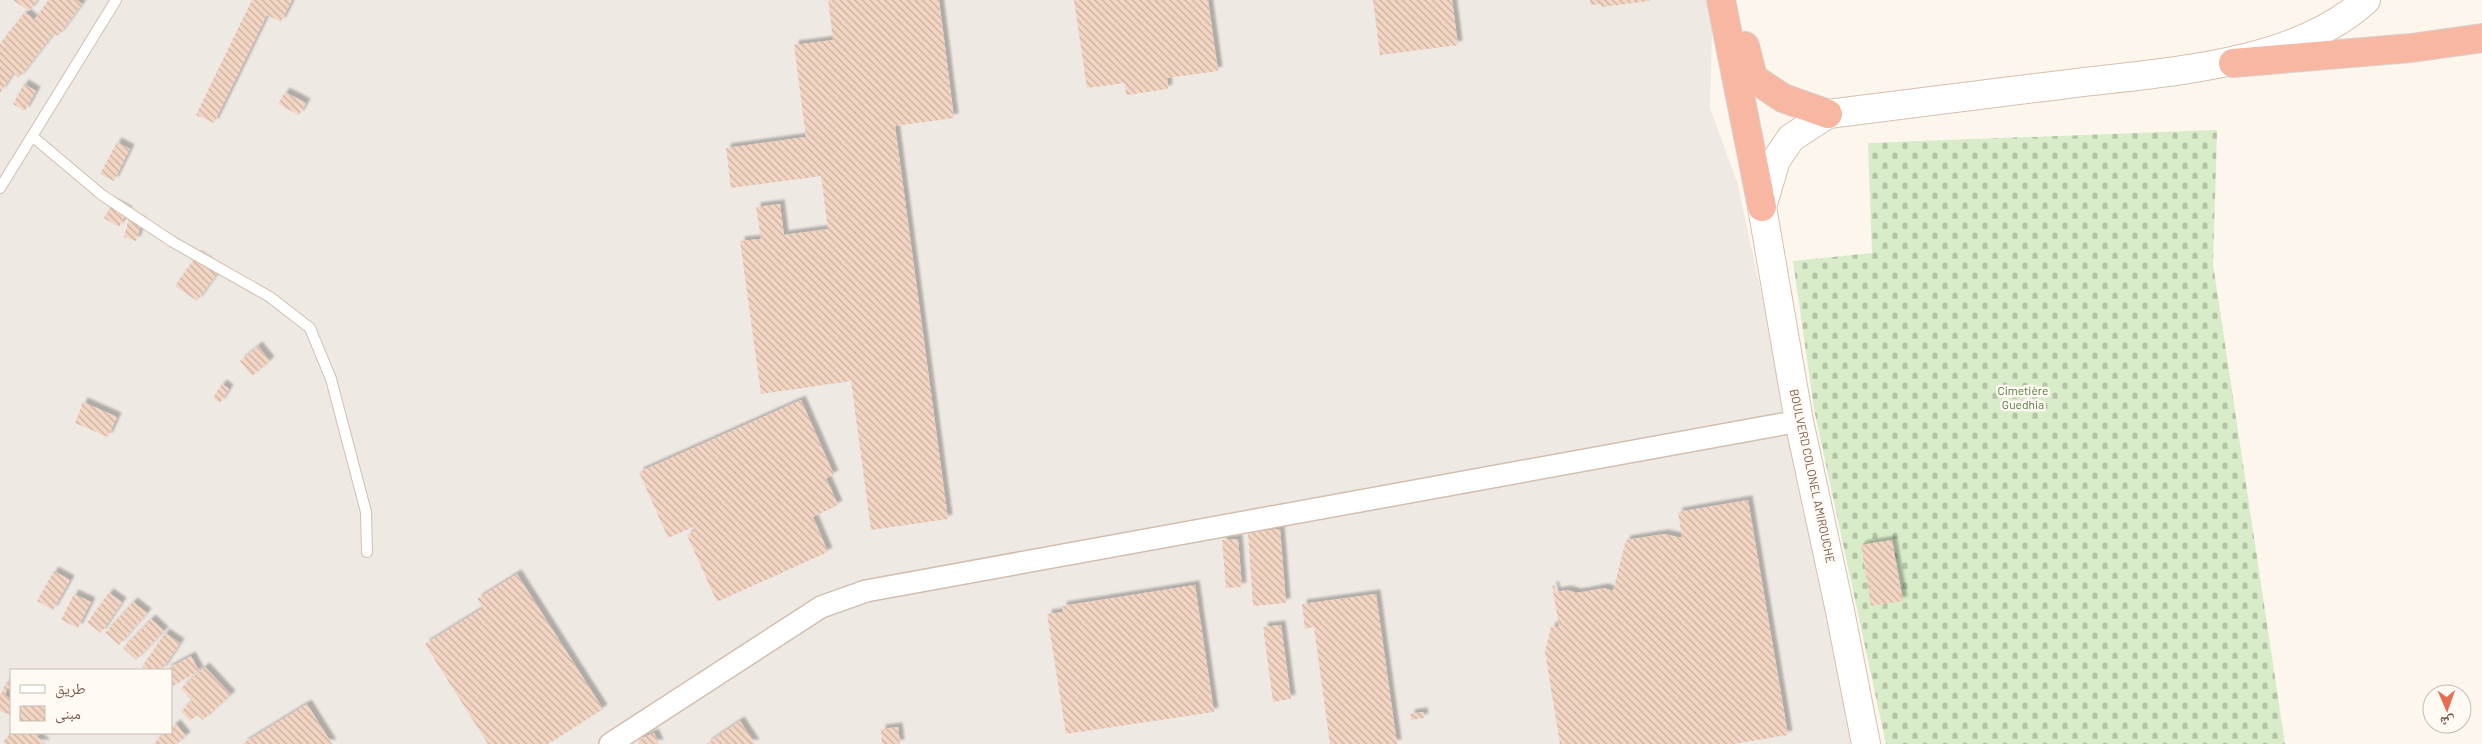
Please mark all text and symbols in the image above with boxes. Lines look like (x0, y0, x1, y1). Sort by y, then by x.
park label: Cimetière Guedhia (1997, 383, 2049, 411)
street label: BOULVERD COLONEL AMIROUCHE (1788, 387, 1838, 564)
legend (10, 669, 172, 734)
text: طريق (55, 679, 86, 699)
north arrow (2422, 684, 2472, 734)
text: مبنى (55, 704, 81, 724)
text: ش (2440, 713, 2455, 731)

